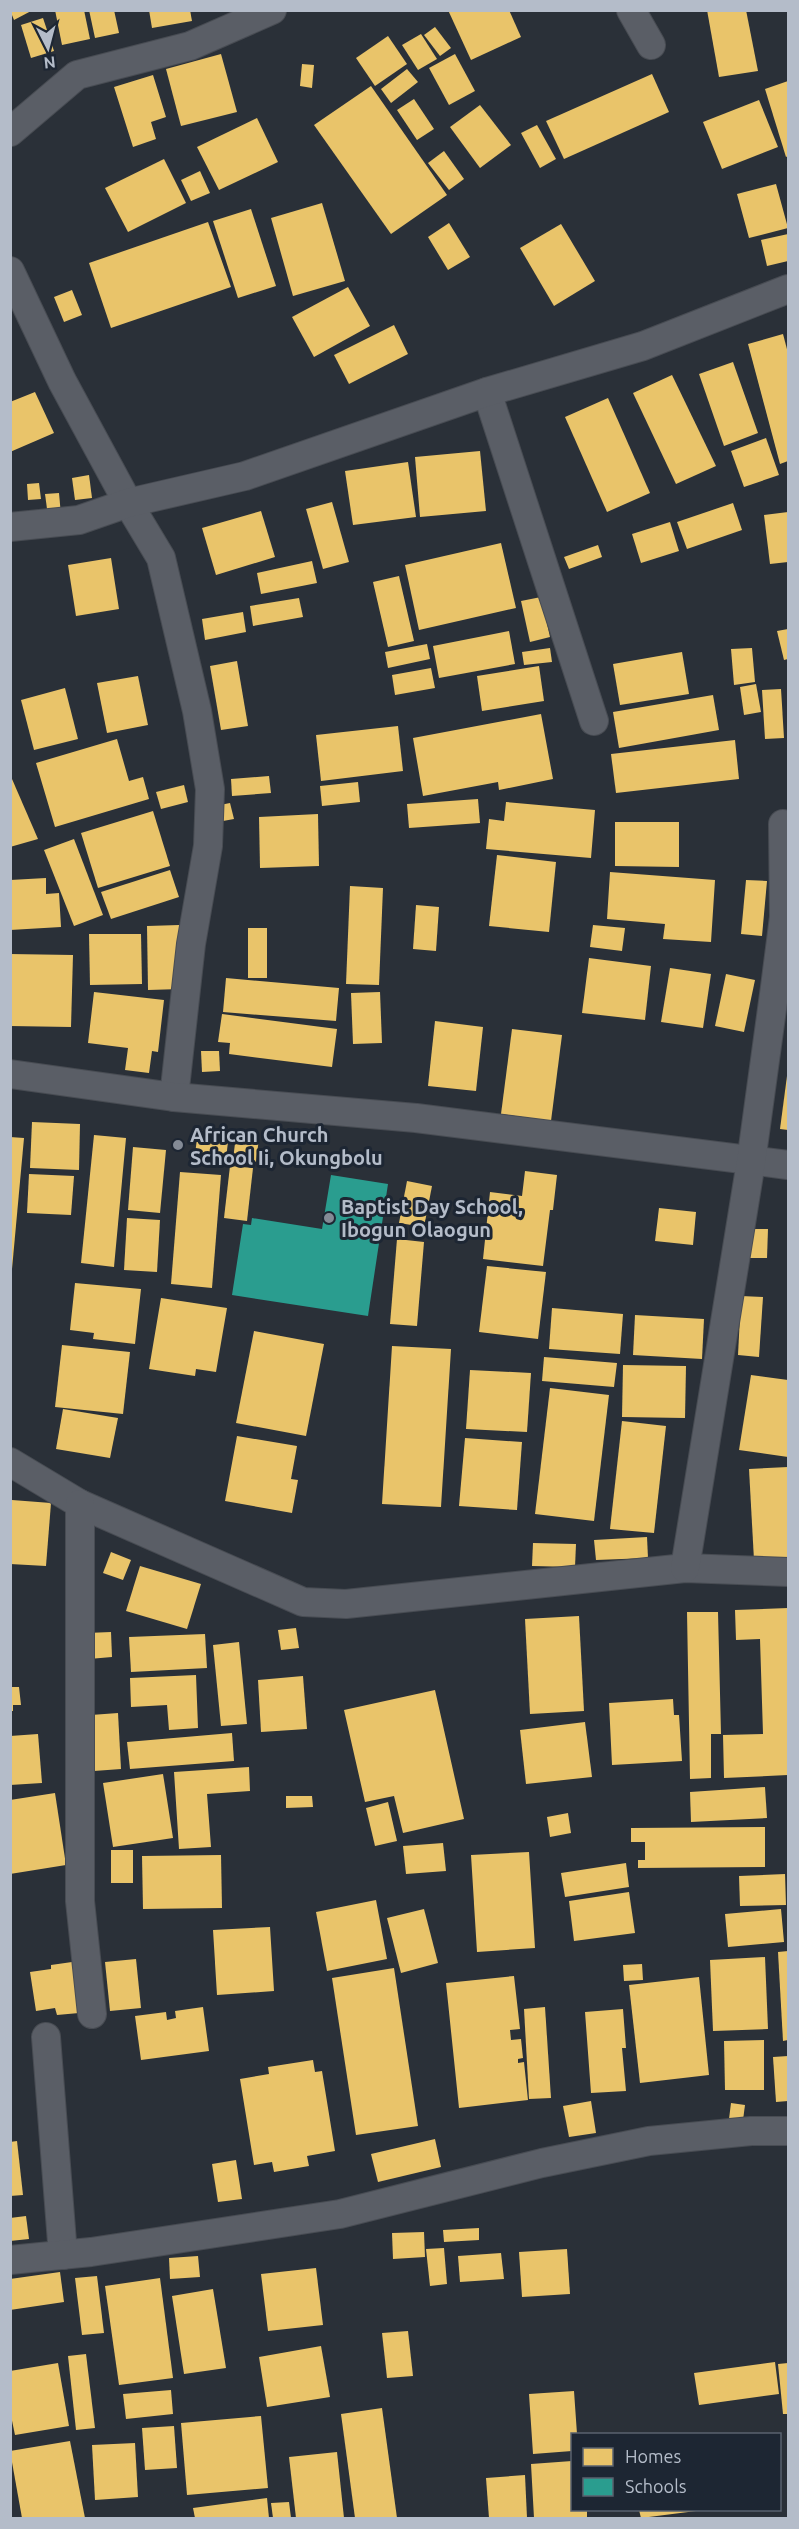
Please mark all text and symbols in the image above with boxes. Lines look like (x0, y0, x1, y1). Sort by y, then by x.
north arrow (18, 18, 78, 78)
text: N (43, 53, 56, 72)
place label: African Church School Ii, Okungbolu (190, 1123, 383, 1169)
marker: African Church School Ii, Okungbolu (171, 1138, 185, 1152)
place label: Baptist Day School, Ibogun Olaogun (341, 1195, 523, 1241)
marker: Baptist Day School, Ibogun Olaogun (322, 1211, 336, 1225)
legend (571, 2433, 781, 2511)
text: Homes (625, 2446, 682, 2466)
text: Schools (625, 2476, 687, 2496)

